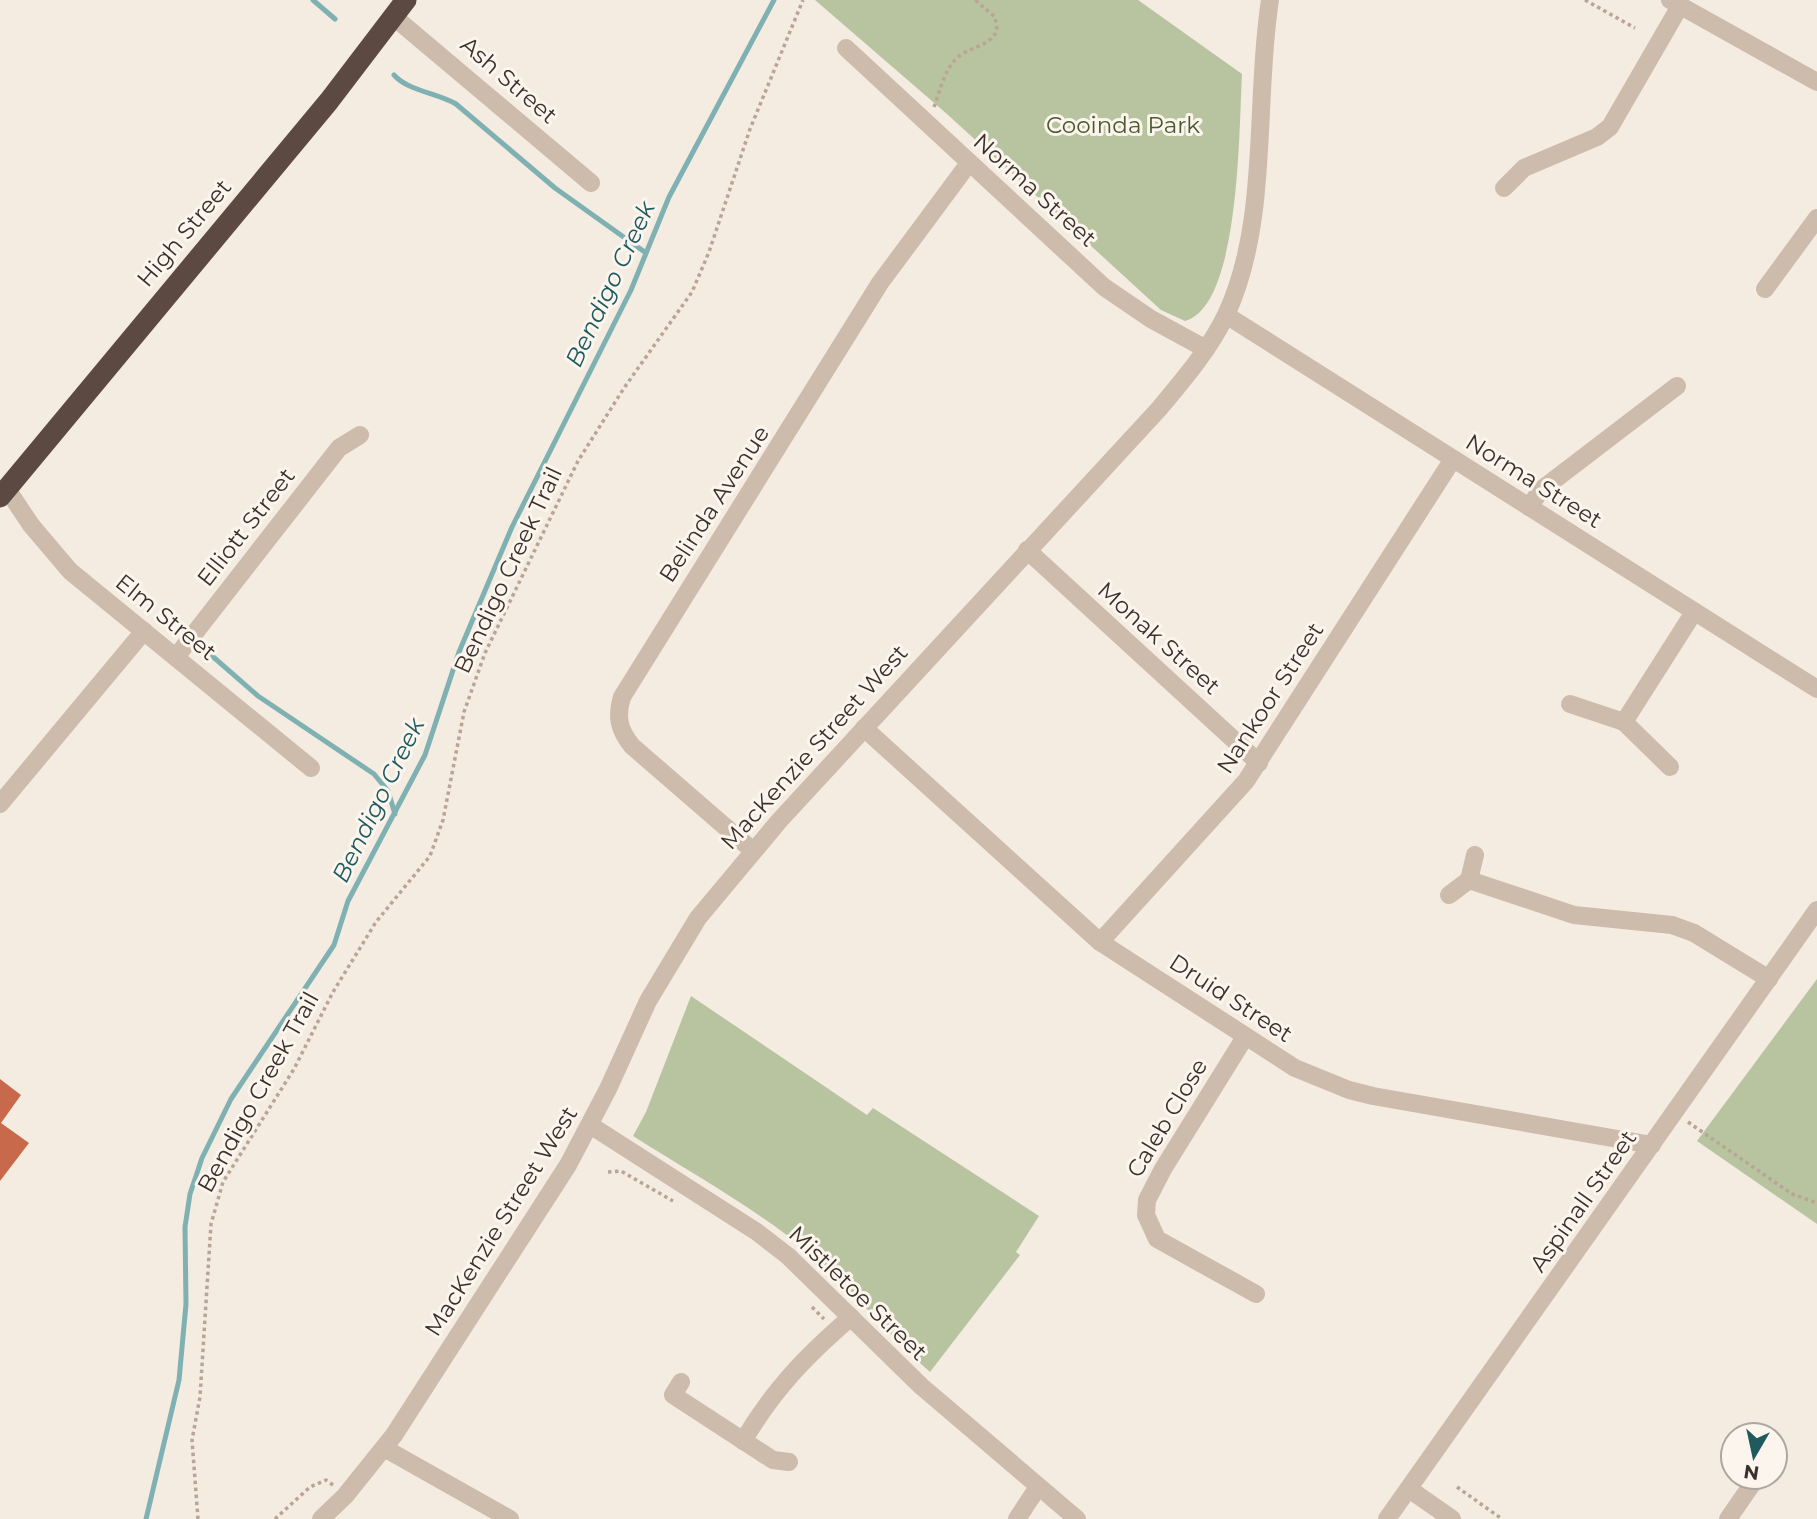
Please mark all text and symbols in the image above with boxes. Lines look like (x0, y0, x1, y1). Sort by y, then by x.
street label: Ash Street (455, 30, 563, 130)
park label: Cooinda Park (1046, 111, 1200, 139)
street label: Norma Street (968, 128, 1102, 252)
street label: High Street (131, 174, 237, 292)
water label: Bendigo Creek (559, 195, 662, 371)
street label: Belinda Avenue (653, 420, 775, 588)
street label: Norma Street (1461, 428, 1607, 534)
street label: Elliott Street (191, 462, 301, 592)
street label: Bendigo Creek Trail (448, 462, 568, 678)
street label: Elm Street (110, 568, 222, 666)
street label: Monak Street (1092, 576, 1226, 700)
street label: Nankoor Street (1211, 617, 1329, 779)
street label: MacKenzie Street West (715, 639, 913, 855)
water label: Bendigo Creek (326, 712, 431, 887)
street label: Druid Street (1164, 948, 1298, 1048)
street label: Bendigo Creek Trail (191, 987, 325, 1197)
street label: Caleb Close (1121, 1054, 1213, 1182)
street label: MacKenzie Street West (419, 1101, 583, 1341)
street label: Aspinall Street (1524, 1125, 1642, 1277)
street label: Mistletoe Street (783, 1220, 933, 1366)
north arrow (1719, 1421, 1789, 1491)
text: N (1742, 1460, 1761, 1485)

